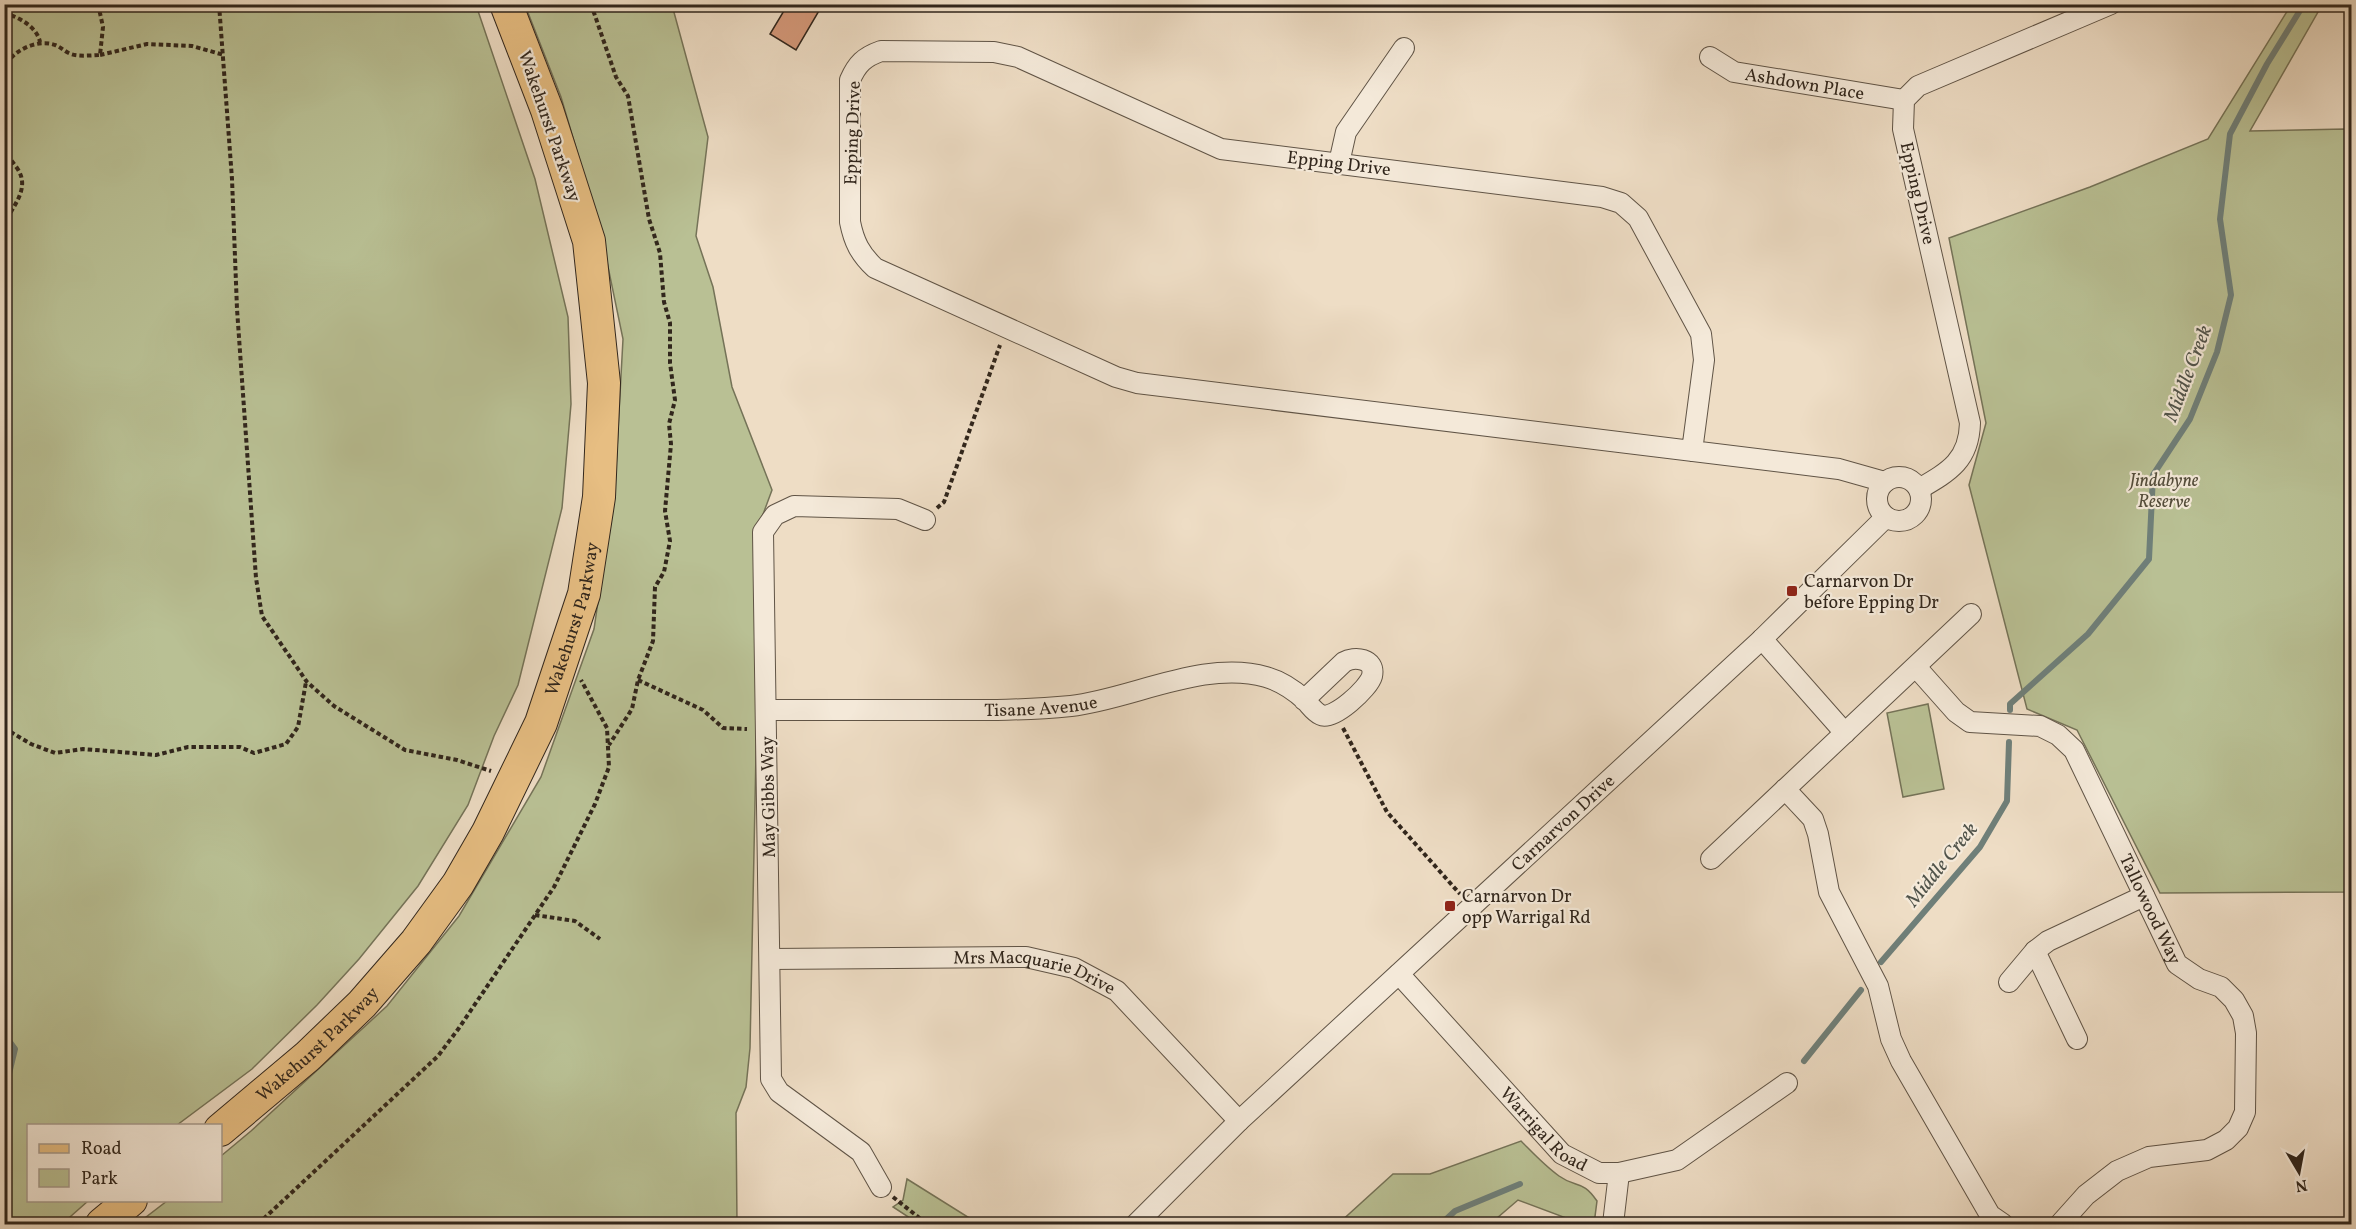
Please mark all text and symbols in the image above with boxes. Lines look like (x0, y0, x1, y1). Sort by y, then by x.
street label: Wakehurst Parkway (511, 47, 586, 206)
street label: Ashdown Place (1743, 63, 1866, 107)
street label: Epping Drive (839, 80, 868, 186)
street label: Epping Drive (1893, 140, 1940, 247)
street label: Epping Drive (1285, 146, 1392, 183)
water label: Middle Creek (2157, 321, 2220, 427)
park label: Jindabyne Reserve (2128, 469, 2199, 515)
street label: Wakehurst Parkway (540, 540, 606, 699)
place label: Carnarvon Dr before Epping Dr (1804, 570, 1939, 616)
marker: Carnarvon Dr before Epping Dr (1785, 584, 1799, 598)
street label: Tisane Avenue (984, 691, 1100, 724)
street label: May Gibbs Way (756, 736, 783, 858)
street label: Carnarvon Drive (1507, 769, 1621, 878)
water label: Middle Creek (1899, 817, 1985, 914)
street label: Tallowood Way (2112, 850, 2186, 969)
place label: Carnarvon Dr opp Warrigal Rd (1462, 885, 1591, 931)
marker: Carnarvon Dr opp Warrigal Rd (1443, 899, 1457, 913)
street label: Mrs Macquarie Drive (953, 946, 1119, 1002)
street label: Wakehurst Parkway (252, 982, 386, 1108)
street label: Warrigal Road (1493, 1082, 1591, 1179)
legend (27, 1124, 222, 1202)
text: Road (81, 1137, 122, 1162)
north arrow (2269, 1142, 2329, 1202)
text: Park (81, 1167, 118, 1192)
text: N (2293, 1173, 2309, 1197)

